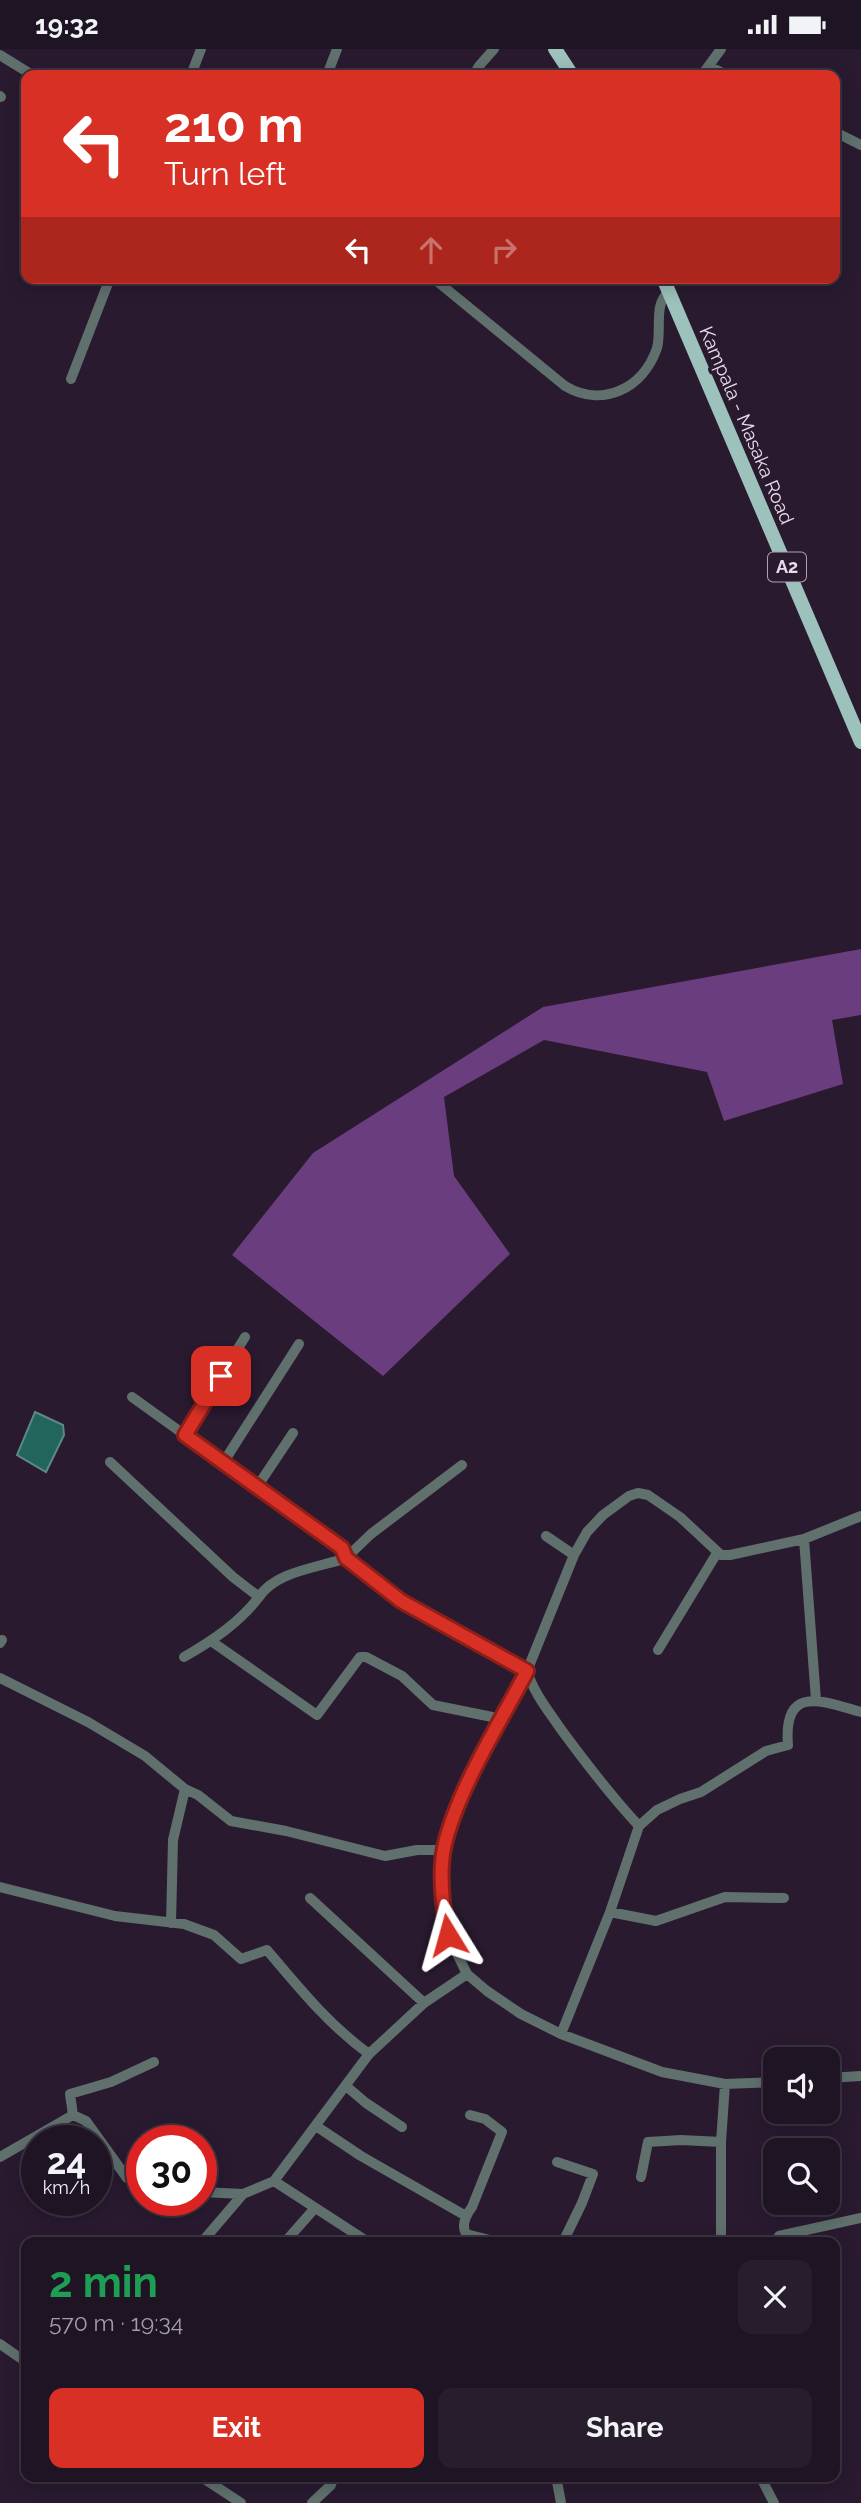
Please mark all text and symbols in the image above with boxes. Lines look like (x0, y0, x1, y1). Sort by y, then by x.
text: 19:32 (35, 10, 99, 40)
text: 210 m (164, 96, 303, 153)
icon: left (49, 98, 140, 189)
text: Turn left (164, 155, 286, 192)
icon: left (339, 231, 377, 269)
icon: ahead (412, 231, 450, 269)
icon: right (485, 231, 523, 269)
street label: Kampala - Masaka Road (695, 323, 799, 527)
road number: A2 (768, 553, 806, 581)
pin (191, 1346, 251, 1406)
icon: arrive (202, 1357, 240, 1395)
position arrow (411, 1898, 485, 1972)
map controls (763, 2047, 840, 2215)
button: sound (763, 2047, 840, 2124)
speed limit sign: 30 (126, 2125, 217, 2216)
button: search (763, 2138, 840, 2215)
text: 24 (47, 2141, 86, 2182)
text: km/h (43, 2177, 90, 2198)
text: 2 min (49, 2258, 158, 2307)
button: close (738, 2260, 812, 2334)
text: 570 m · 19:34 (49, 2309, 183, 2336)
button: Exit (49, 2388, 424, 2468)
button: Share (438, 2388, 812, 2468)

